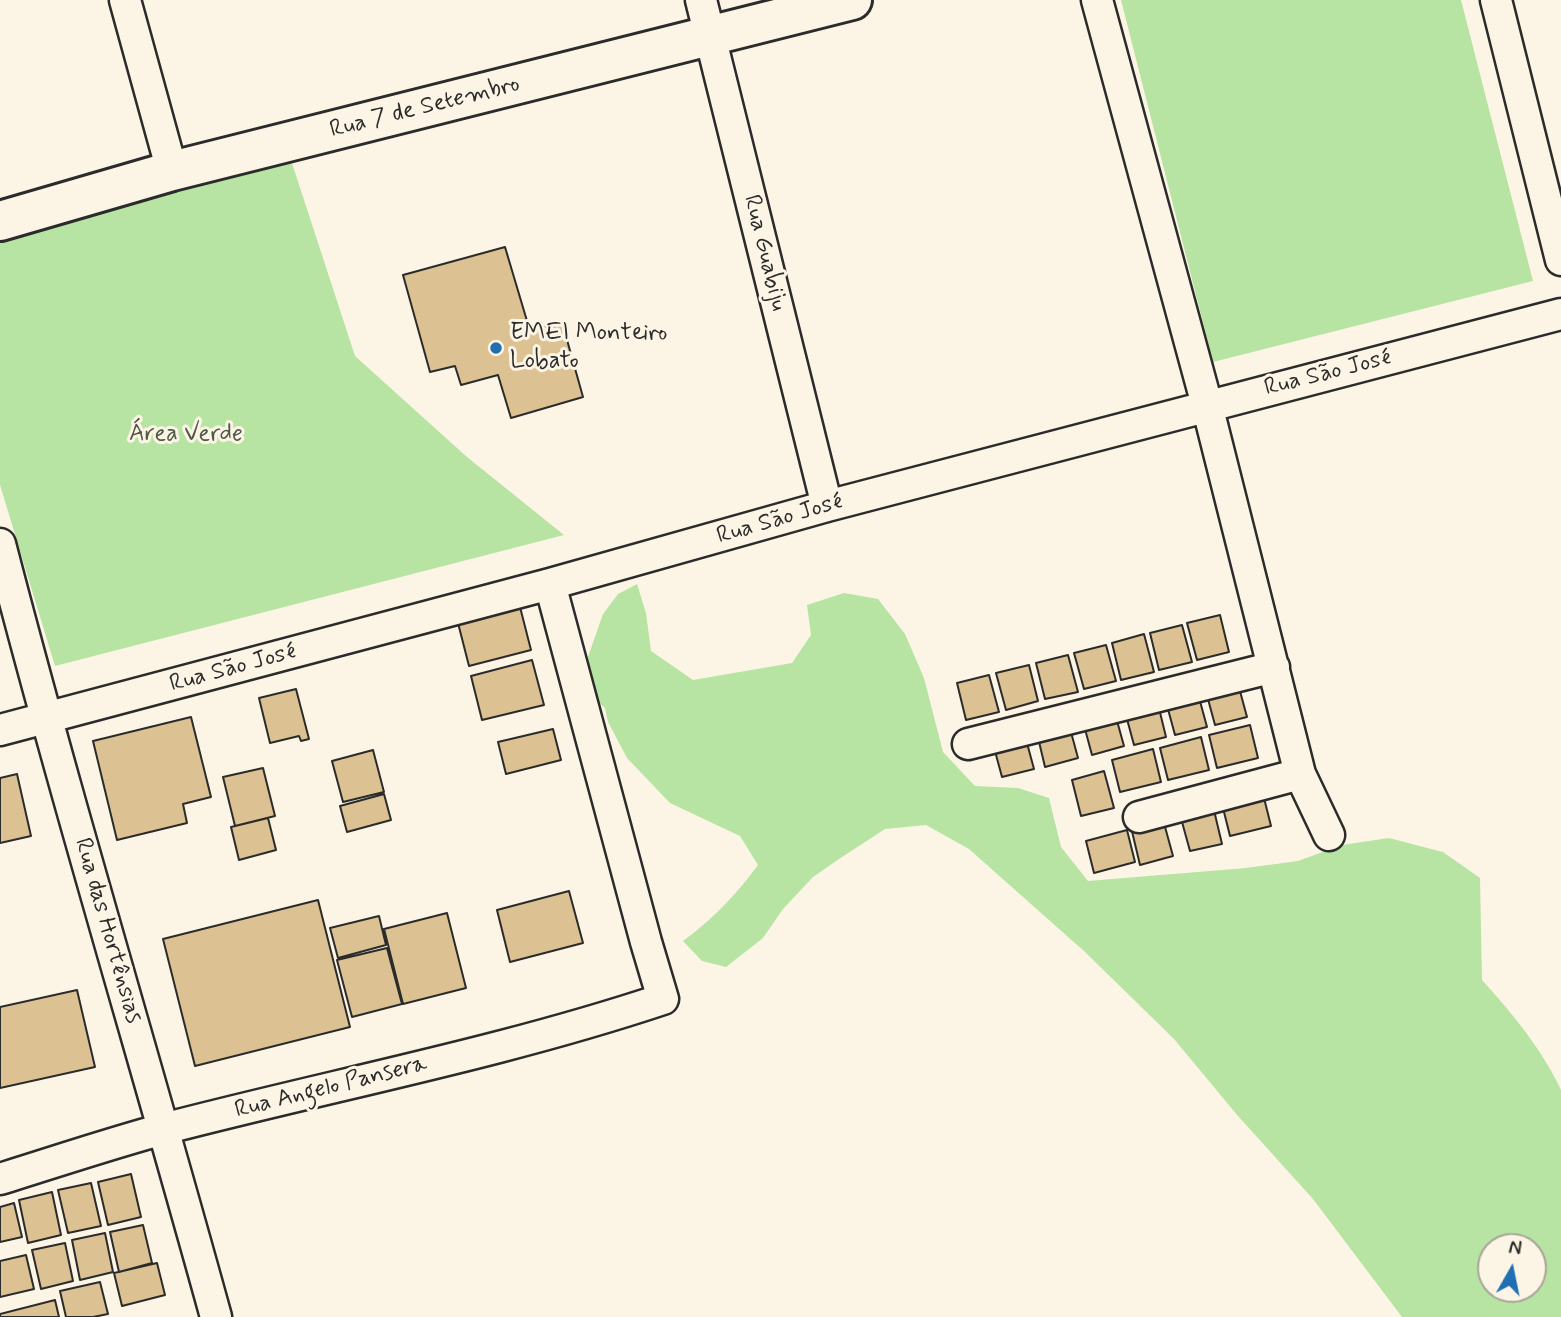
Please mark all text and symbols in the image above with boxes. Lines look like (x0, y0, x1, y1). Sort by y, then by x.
street label: Rua 7 de Setembro (327, 70, 523, 146)
street label: Rua Guabiju (736, 192, 792, 314)
place label: EMEI Monteiro Lobato (510, 320, 667, 376)
marker: EMEI Monteiro Lobato (488, 340, 504, 356)
street label: Rua São José (1262, 344, 1394, 404)
park label: Área Verde (129, 421, 243, 449)
street label: Rua São José (714, 488, 846, 552)
street label: Rua São José (167, 638, 299, 700)
street label: Rua das Hortênsias (67, 835, 147, 1027)
street label: Rua Angelo Pansera (232, 1050, 430, 1126)
north arrow (1477, 1233, 1547, 1303)
text: N (1507, 1235, 1523, 1262)

